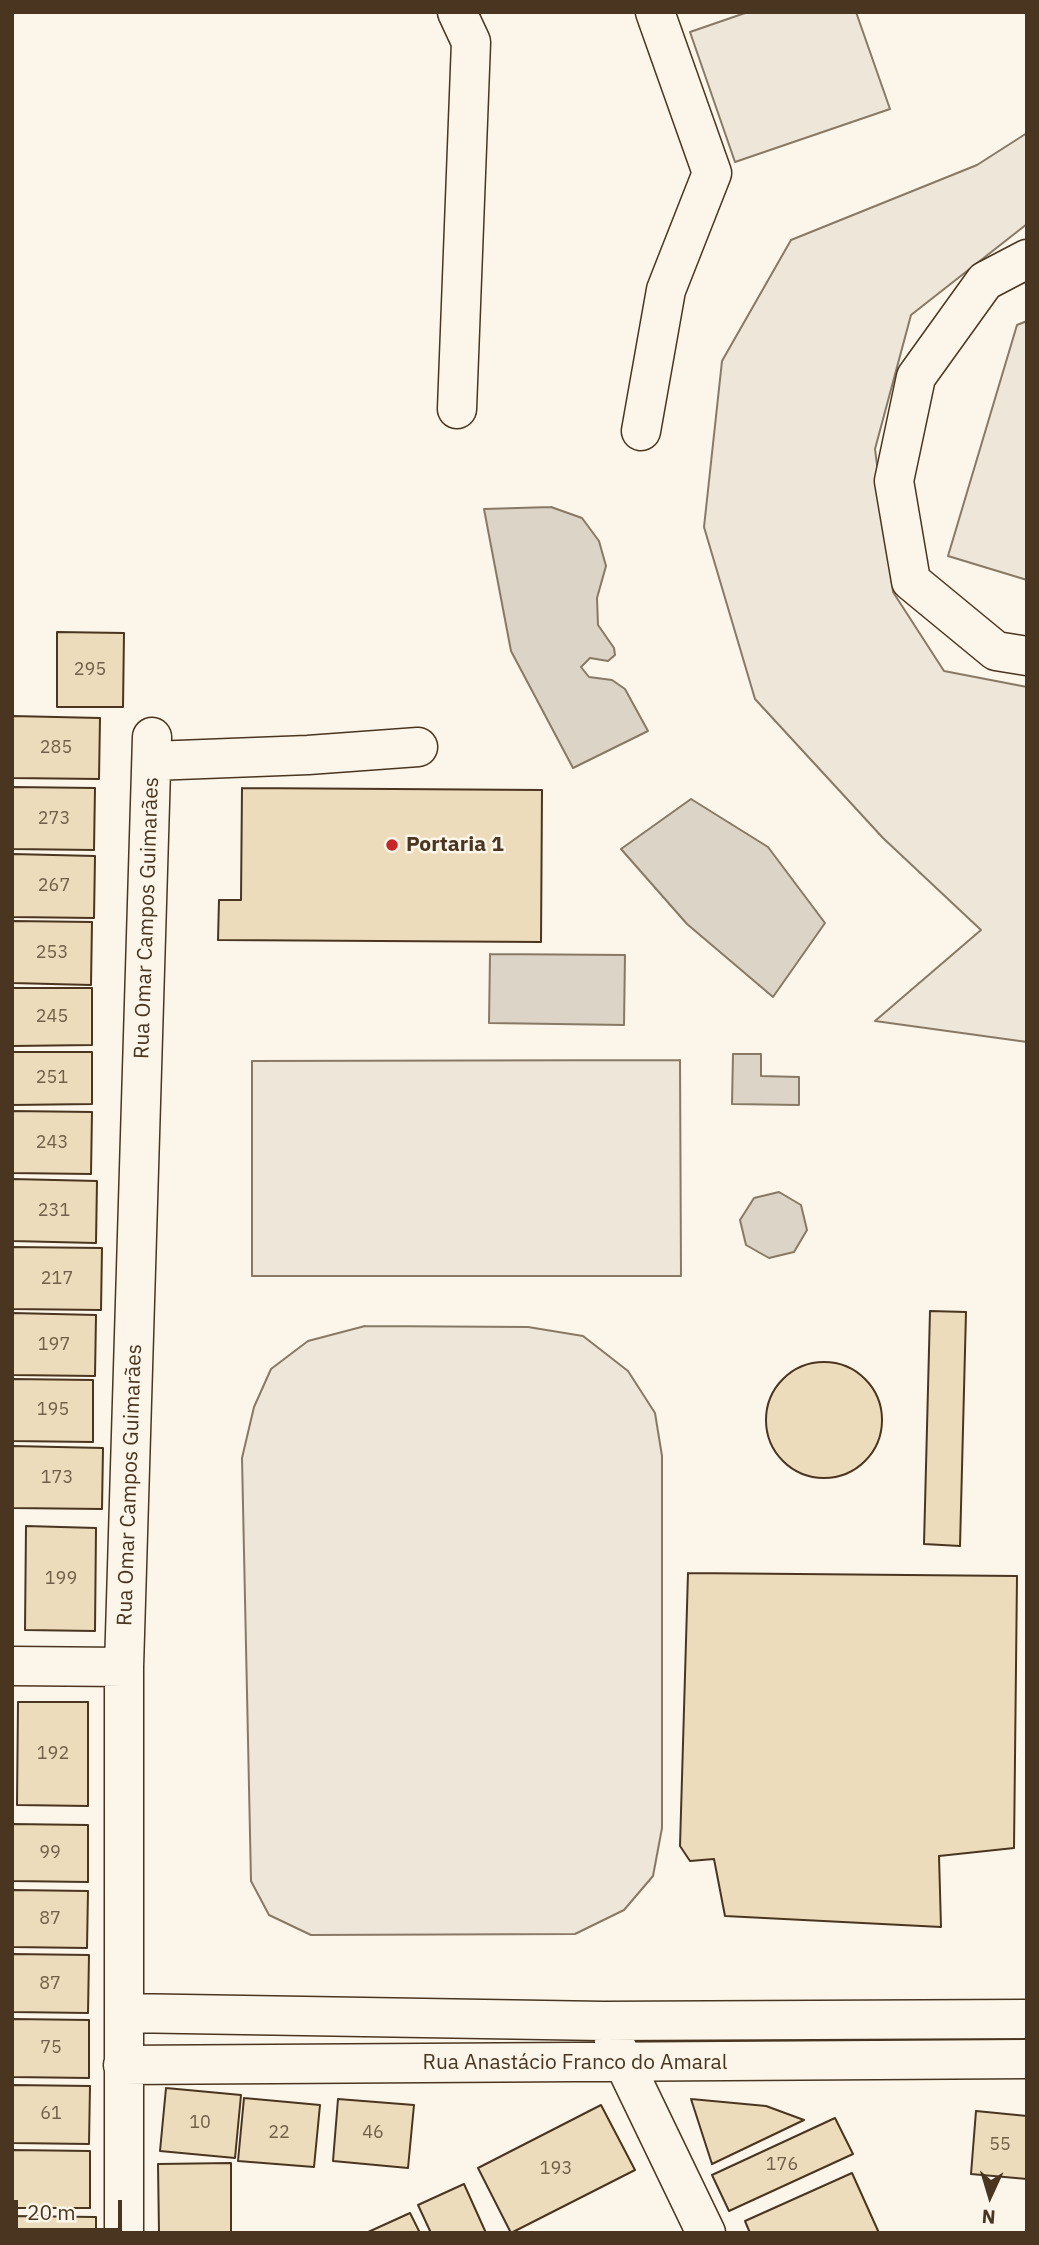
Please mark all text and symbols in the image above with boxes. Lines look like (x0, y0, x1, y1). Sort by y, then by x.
house number: 295 (74, 659, 106, 681)
house number: 285 (40, 737, 72, 759)
street label: Rua Omar Campos Guimarães (129, 777, 165, 1059)
house number: 273 (38, 808, 70, 830)
place label: Portaria 1 (406, 832, 504, 858)
marker: Portaria 1 (384, 837, 400, 853)
house number: 267 (38, 875, 70, 897)
house number: 253 (36, 942, 68, 964)
house number: 245 (36, 1006, 68, 1028)
house number: 251 (36, 1067, 68, 1089)
house number: 243 (36, 1132, 68, 1154)
house number: 231 (38, 1200, 70, 1222)
house number: 217 (41, 1268, 73, 1290)
house number: 197 (38, 1334, 70, 1356)
street label: Rua Omar Campos Guimarães (112, 1344, 148, 1626)
house number: 195 (37, 1399, 69, 1421)
house number: 173 (41, 1467, 73, 1489)
house number: 199 (45, 1568, 77, 1590)
house number: 192 (37, 1743, 69, 1765)
house number: 99 (39, 1842, 61, 1864)
house number: 87 (39, 1908, 61, 1930)
house number: 87 (39, 1973, 61, 1995)
house number: 75 (40, 2037, 62, 2059)
street label: Rua Anastácio Franco do Amaral (422, 2050, 728, 2076)
house number: 61 (40, 2103, 62, 2125)
house number: 10 (189, 2112, 211, 2134)
house number: 22 (268, 2122, 290, 2144)
house number: 46 (362, 2122, 384, 2144)
house number: 55 (989, 2134, 1011, 2156)
house number: 176 (766, 2154, 798, 2176)
house number: 193 (540, 2158, 572, 2180)
north arrow (955, 2161, 1025, 2231)
scale bar (18, 2186, 126, 2230)
text: 20 m (27, 2198, 76, 2226)
text: N (981, 2204, 996, 2229)

